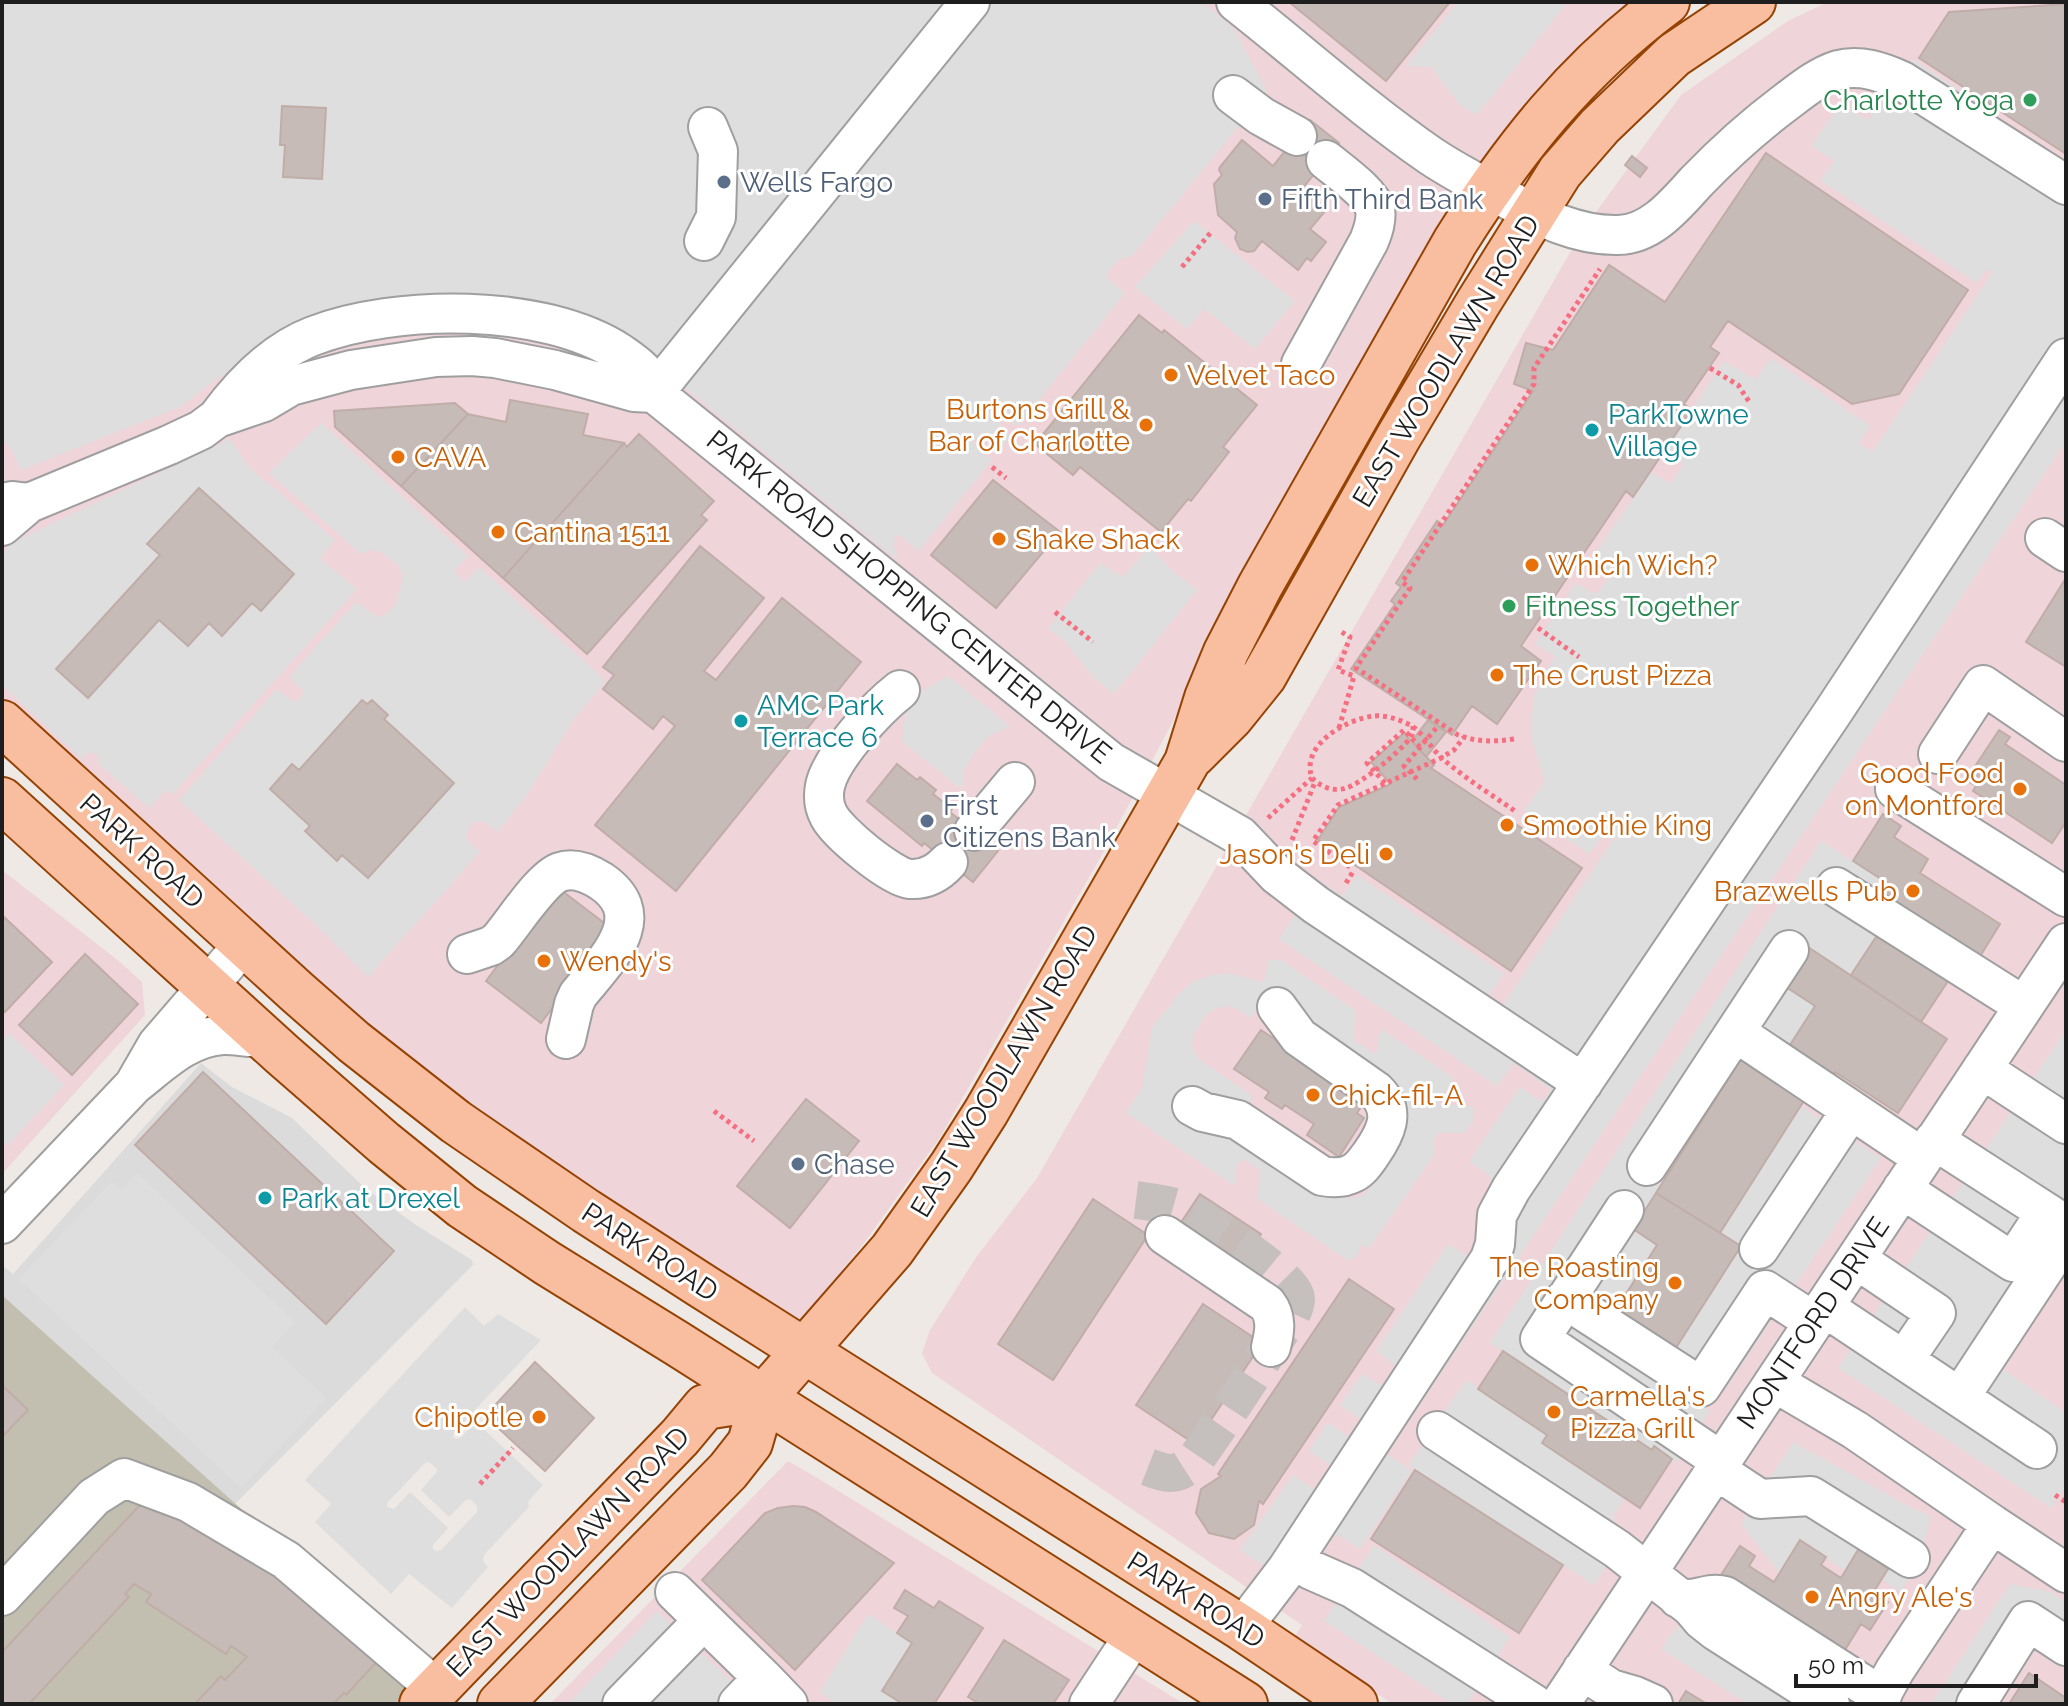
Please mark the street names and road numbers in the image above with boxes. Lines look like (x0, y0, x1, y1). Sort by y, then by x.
street label: EAST WOODLAWN ROAD (1346, 209, 1546, 513)
street label: PARK ROAD SHOPPING CENTER DRIVE (700, 423, 1118, 771)
street label: PARK ROAD (73, 787, 211, 915)
street label: EAST WOODLAWN ROAD (904, 919, 1104, 1223)
street label: PARK ROAD (576, 1196, 724, 1308)
street label: MONTFORD DRIVE (1730, 1211, 1896, 1435)
street label: EAST WOODLAWN ROAD (440, 1420, 696, 1684)
street label: PARK ROAD (1121, 1545, 1271, 1655)

